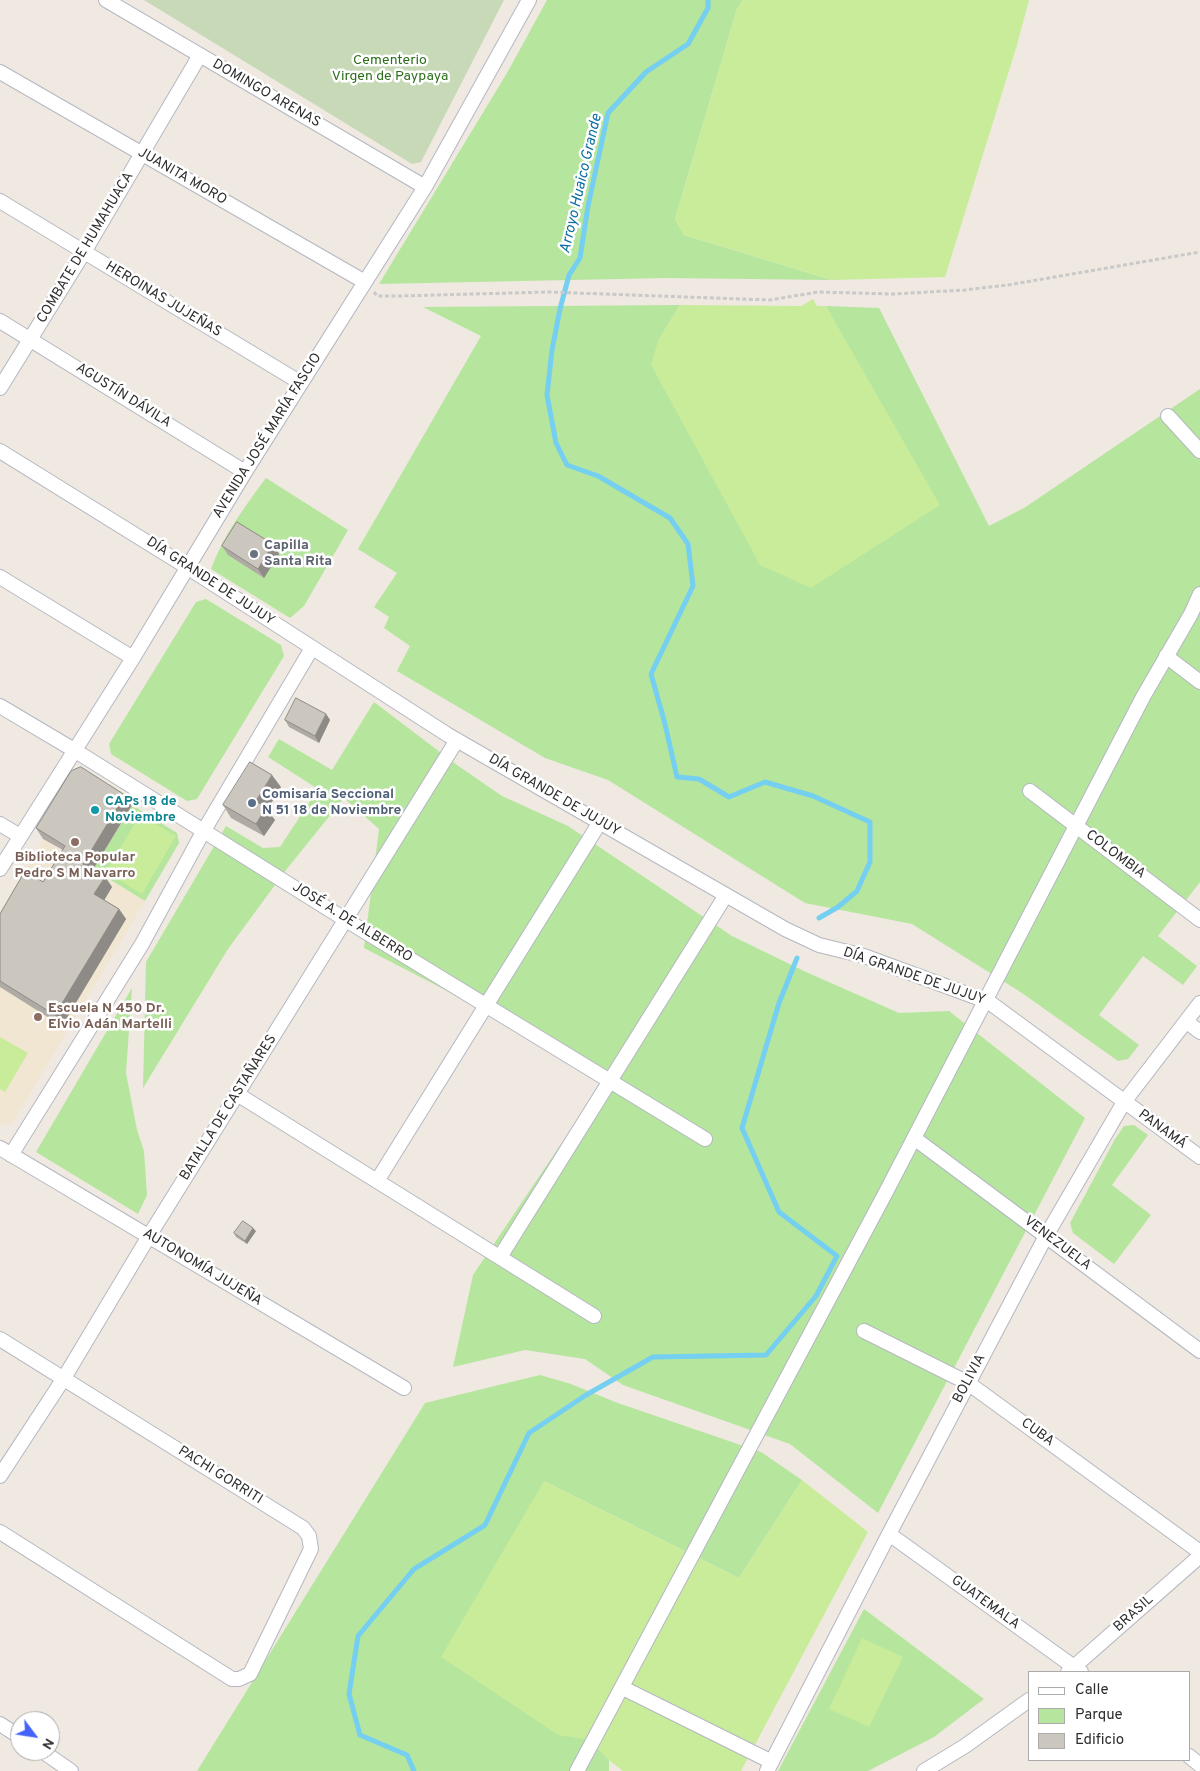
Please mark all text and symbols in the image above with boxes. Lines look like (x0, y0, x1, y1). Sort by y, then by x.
park label: Cementerio Virgen de Paypaya (332, 53, 448, 85)
street label: DOMINGO ARENAS (209, 56, 323, 132)
water label: Arroyo Huaico Grande (557, 113, 607, 255)
street label: JUANITA MORO (135, 145, 229, 209)
street label: COMBATE DE HUMAHUACA (34, 169, 138, 327)
street label: HEROINAS JUJEÑAS (102, 259, 224, 341)
street label: AVENIDA JOSÉ MARÍA FASCIO (210, 350, 326, 522)
street label: AGUSTÍN DÁVILA (72, 360, 174, 432)
street label: DÍA GRANDE DE JUJUY (143, 534, 277, 630)
place label: Capilla Santa Rita (264, 538, 332, 570)
marker: Capilla Santa Rita (248, 548, 260, 560)
street label: DÍA GRANDE DE JUJUY (485, 751, 623, 841)
place label: Comisaría Seccional N 51 18 de Noviembre (262, 787, 401, 820)
place label: CAPs 18 de Noviembre (105, 794, 177, 826)
marker: Comisaría Seccional N 51 18 de Noviembre (246, 797, 258, 809)
marker: CAPs 18 de Noviembre (89, 804, 101, 816)
street label: COLOMBIA (1082, 827, 1148, 883)
marker: Biblioteca Popular Pedro S M Navarro (69, 836, 81, 848)
place label: Biblioteca Popular Pedro S M Navarro (15, 850, 135, 882)
street label: JOSÉ A. DE ALBERRO (289, 879, 415, 967)
street label: DÍA GRANDE DE JUJUY (841, 945, 987, 1009)
place label: Escuela N 450 Dr. Elvio Adán Martelli (48, 1001, 172, 1034)
marker: Escuela N 450 Dr. Elvio Adán Martelli (32, 1011, 44, 1023)
street label: BATALLA DE CASTAÑARES (177, 1032, 281, 1184)
street label: PANAMÁ (1134, 1107, 1190, 1153)
street label: VENEZUELA (1020, 1213, 1094, 1275)
street label: AUTONOMÍA JUJEÑA (139, 1226, 265, 1310)
street label: BOLIVIA (950, 1352, 990, 1406)
street label: CUBA (1017, 1415, 1057, 1451)
street label: PACHI GORRITI (175, 1443, 265, 1509)
street label: GUATEMALA (947, 1572, 1023, 1634)
street label: BRASIL (1111, 1592, 1157, 1636)
legend (1028, 1671, 1190, 1761)
text: Calle (1075, 1681, 1109, 1700)
text: Parque (1075, 1706, 1123, 1725)
north arrow (10, 1711, 60, 1761)
text: Edificio (1075, 1731, 1124, 1750)
text: N (38, 1735, 57, 1752)

